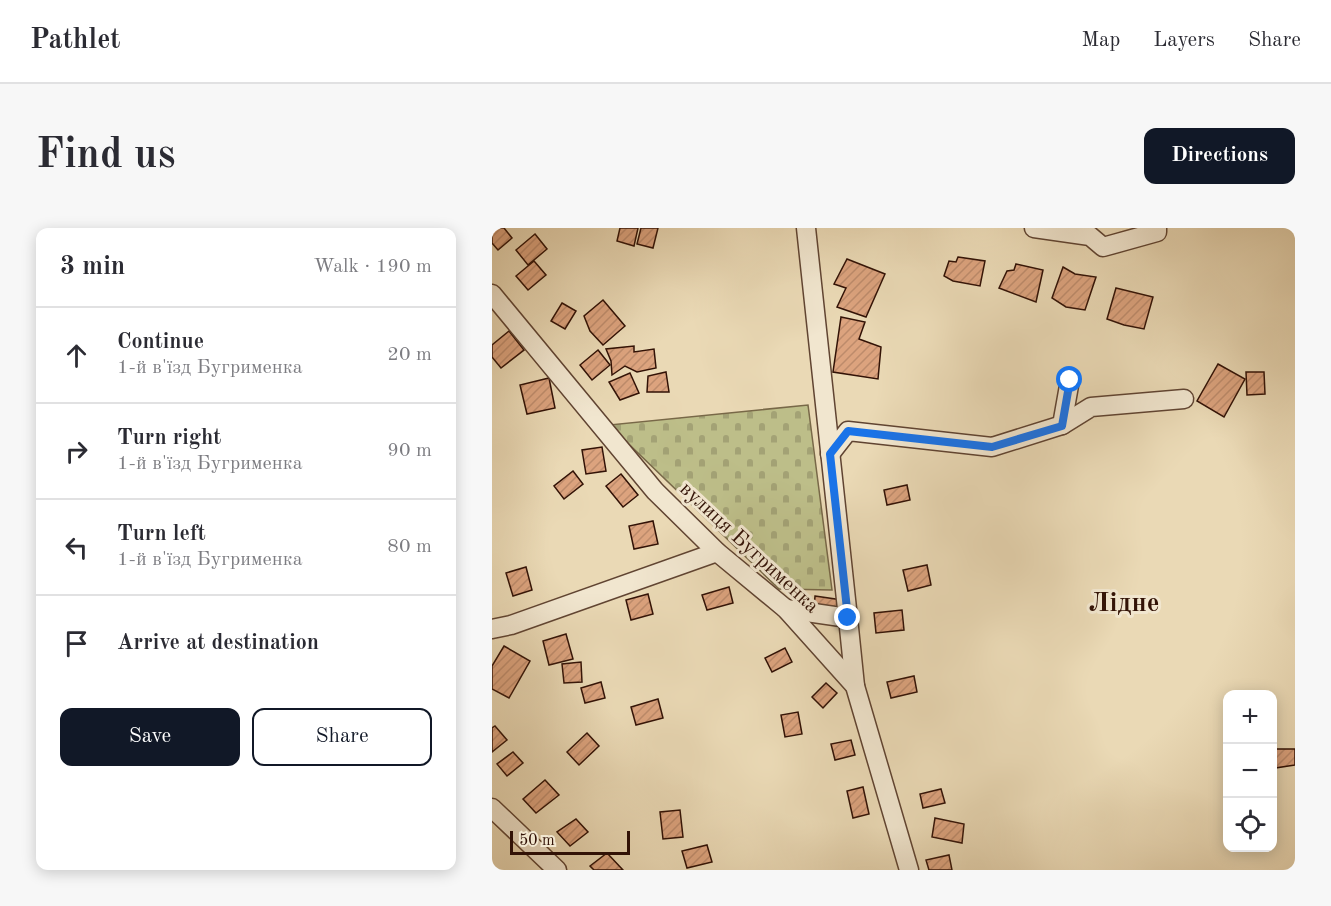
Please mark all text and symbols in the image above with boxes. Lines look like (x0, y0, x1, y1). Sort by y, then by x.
text: Pathlet (30, 27, 121, 55)
text: Map (1081, 30, 1120, 51)
text: Layers (1153, 30, 1215, 51)
text: Share (1248, 30, 1301, 51)
button: Directions (1144, 128, 1295, 184)
text: Find us (36, 135, 175, 177)
text: 3 min (60, 254, 125, 280)
text: Walk · 190 m (313, 257, 432, 277)
text: Continue (117, 331, 204, 353)
icon: ahead (60, 339, 93, 372)
text: 20 m (387, 345, 432, 365)
text: 1-й в'їзд Бугрименка (117, 358, 303, 378)
route start (1056, 366, 1082, 392)
text: Turn right (117, 427, 221, 449)
icon: right (60, 435, 93, 468)
text: 90 m (387, 441, 432, 461)
text: 1-й в'їзд Бугрименка (117, 454, 303, 474)
street label: вулиця Бугрименка (675, 478, 823, 618)
text: Turn left (117, 523, 206, 545)
icon: left (60, 531, 93, 564)
text: 80 m (387, 537, 432, 557)
text: 1-й в'їзд Бугрименка (117, 550, 303, 570)
district label: Лідне (1088, 590, 1160, 617)
route end (834, 604, 860, 630)
icon: arrive (60, 627, 93, 660)
text: Arrive at destination (117, 632, 319, 654)
map controls (1223, 690, 1277, 852)
button: + (1223, 690, 1277, 744)
button: Save (60, 708, 240, 766)
button: Share (252, 708, 432, 766)
button: − (1223, 744, 1277, 798)
button: locate (1223, 798, 1277, 852)
scale bar (510, 828, 630, 856)
text: 50 m (519, 833, 555, 849)

